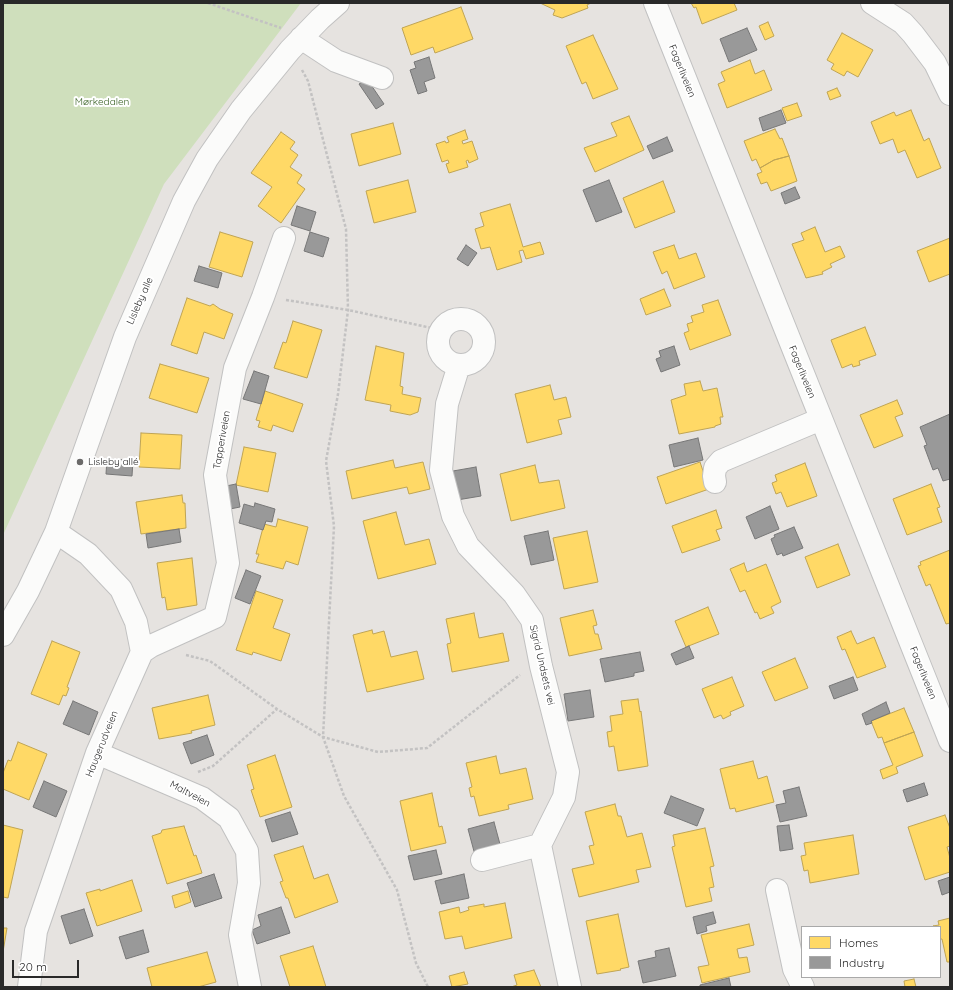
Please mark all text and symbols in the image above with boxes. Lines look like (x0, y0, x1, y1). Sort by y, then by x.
street label: Fagerliveien (666, 43, 698, 99)
park label: Mørkedalen (75, 96, 129, 108)
street label: Lisleby alle (124, 275, 156, 327)
street label: Fagerliveien (786, 344, 818, 400)
street label: Tapperiveien (211, 410, 233, 470)
place label: Lisleby allé (88, 456, 139, 468)
marker: Lisleby allé (75, 457, 85, 467)
street label: Sigrid Undsets vei (527, 624, 557, 706)
street label: Fagerliveien (907, 645, 939, 701)
street label: Haugerudveien (83, 709, 121, 779)
street label: Maltveien (168, 778, 212, 810)
legend (801, 926, 941, 978)
text: Homes (839, 935, 878, 950)
scale bar (14, 952, 81, 978)
text: Industry (839, 955, 884, 970)
text: 20 m (19, 959, 47, 974)

